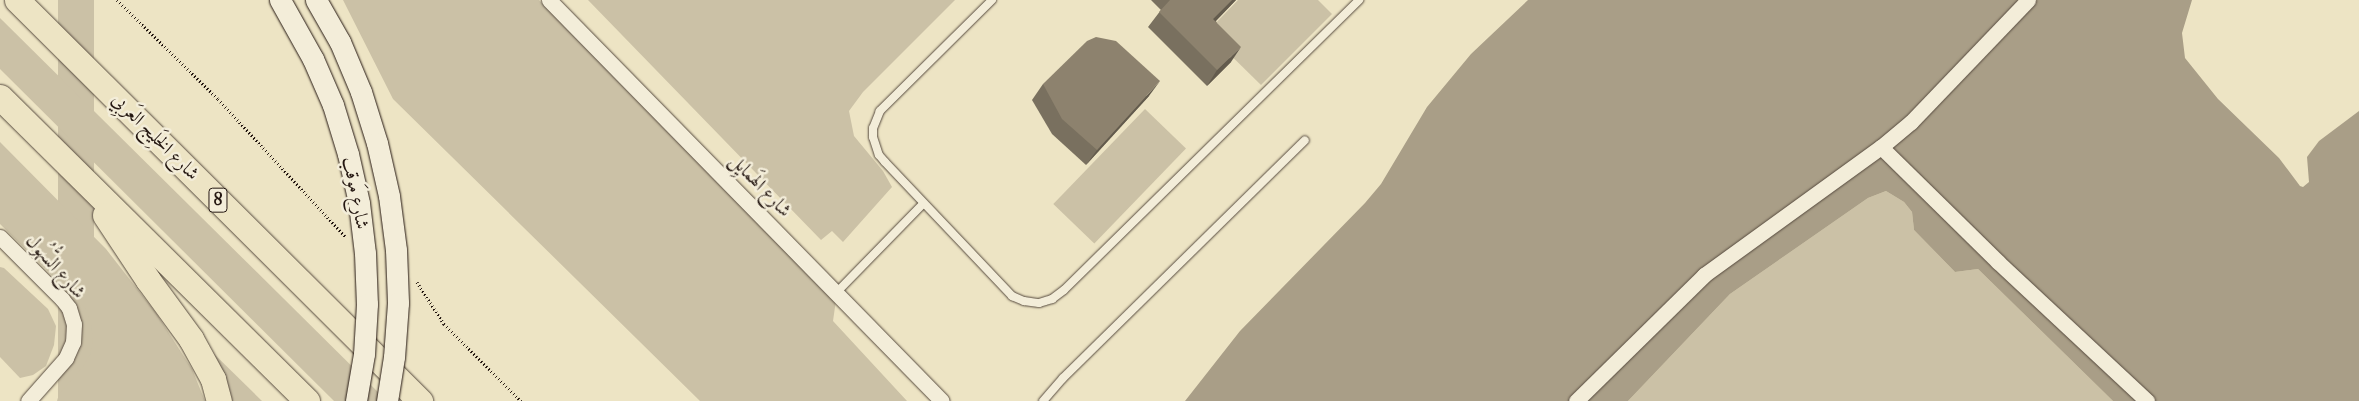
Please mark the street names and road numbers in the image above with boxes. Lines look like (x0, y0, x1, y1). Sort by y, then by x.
street label: شارع الخَلِيج العَربِي (107, 89, 203, 185)
street label: شارع الهَمايِل (724, 150, 796, 222)
street label: شارع مَوقب (337, 155, 373, 231)
road number: 8 (208, 184, 228, 216)
street label: شارع السُّهُول (20, 230, 90, 304)

